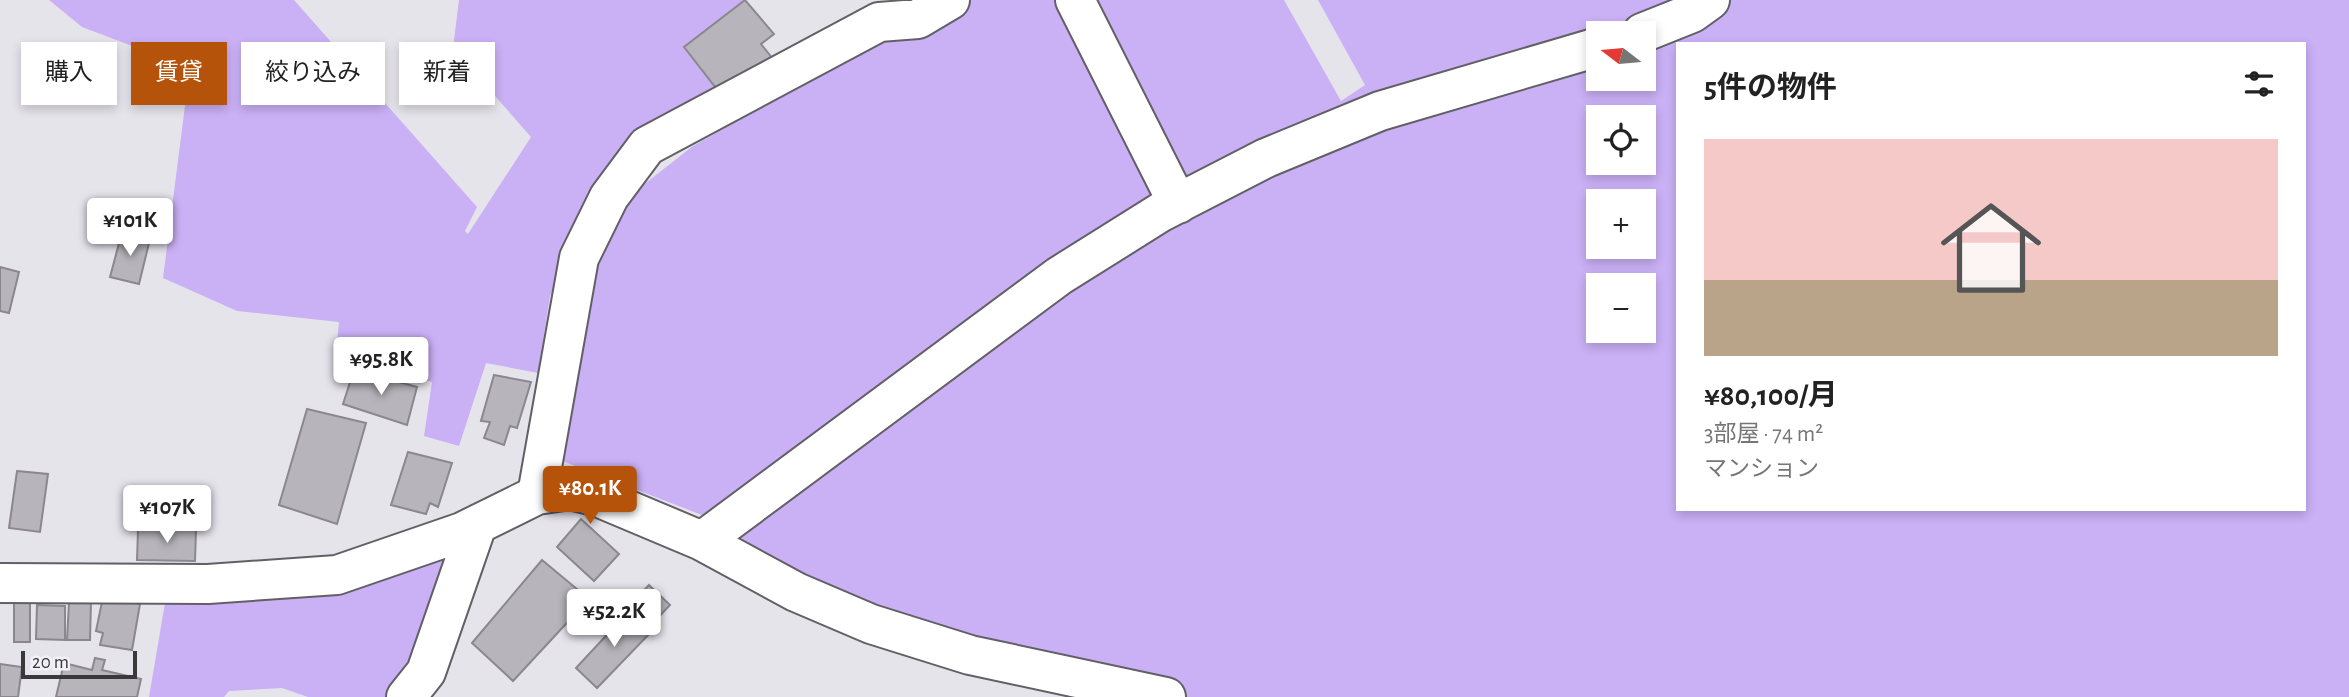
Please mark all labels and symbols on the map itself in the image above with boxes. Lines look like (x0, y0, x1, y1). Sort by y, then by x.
north arrow (1586, 21, 1656, 91)
pin: ¥101K (81, 198, 179, 258)
pin: ¥95.8K (324, 338, 438, 397)
pin: ¥80.1K (533, 466, 647, 526)
pin: ¥107K (118, 486, 216, 545)
pin: ¥52.2K (557, 590, 671, 649)
scale bar (21, 648, 136, 680)

